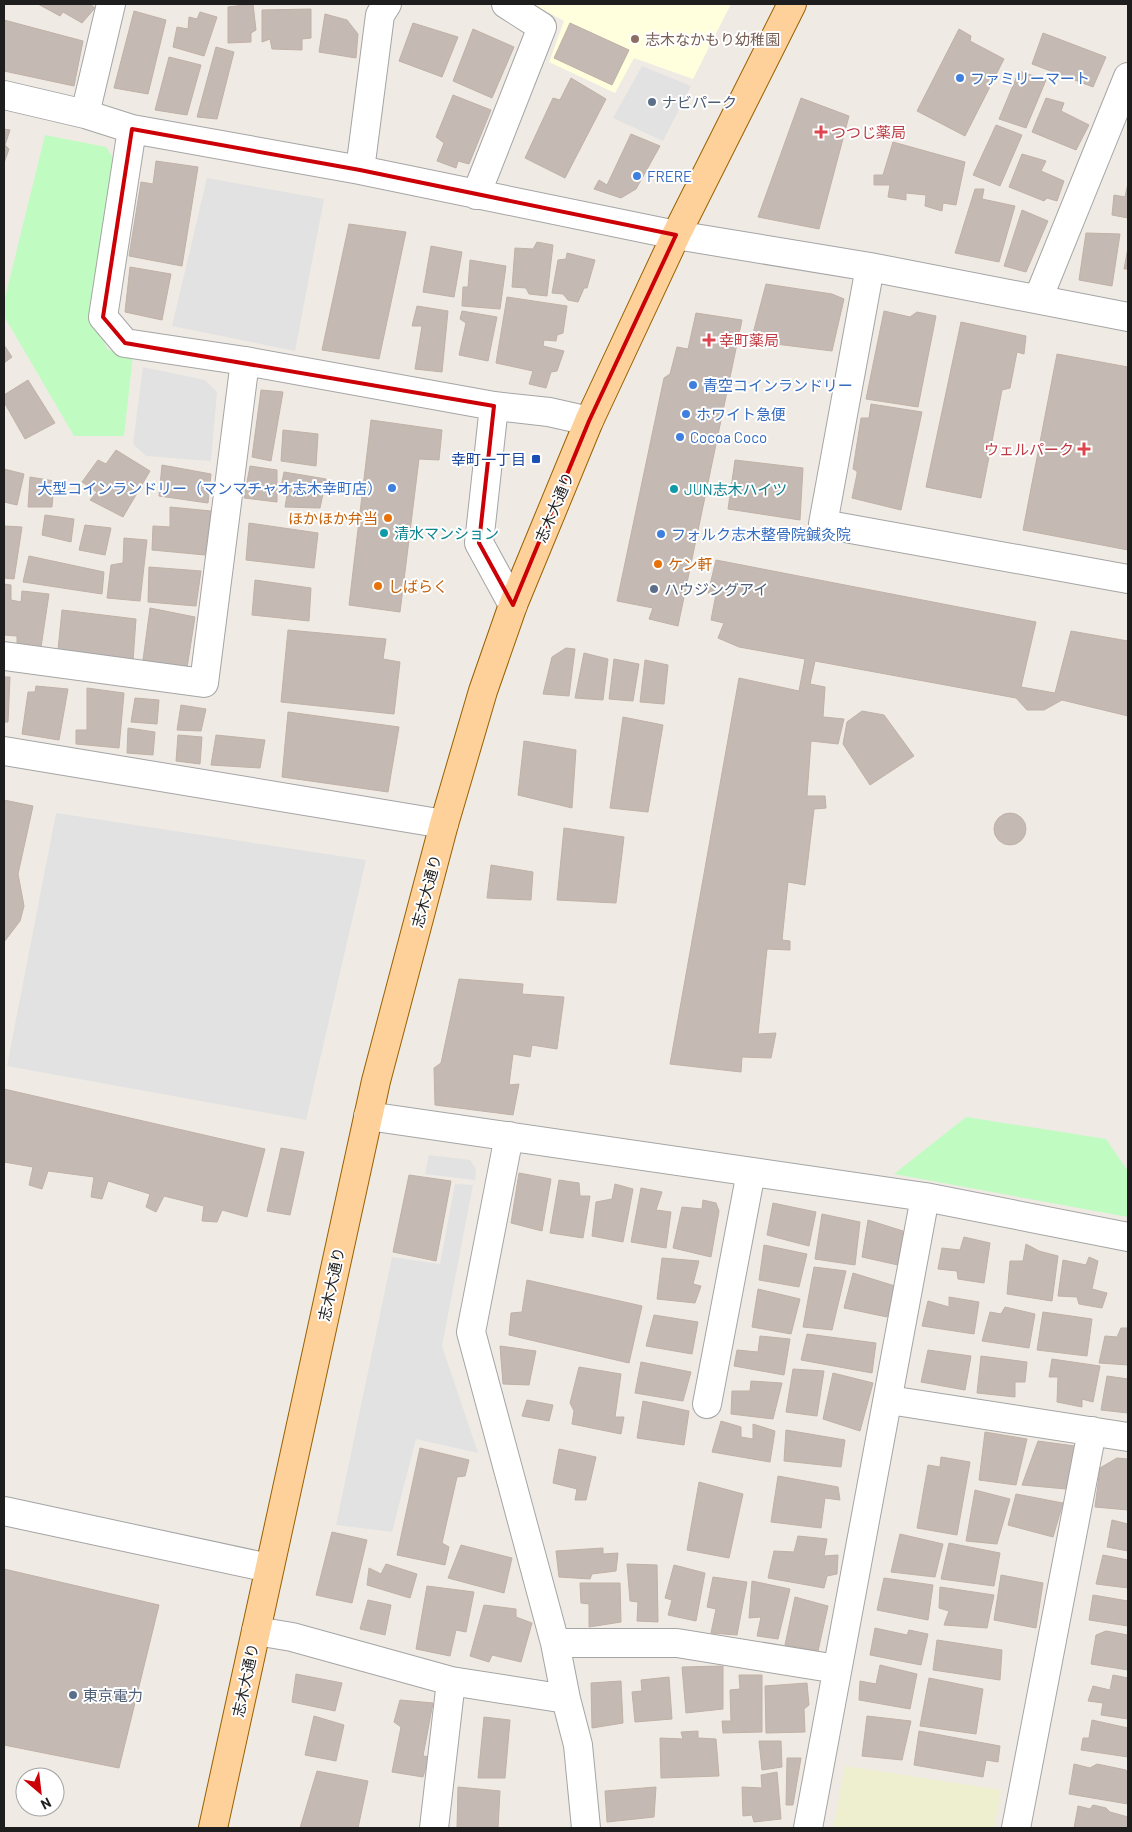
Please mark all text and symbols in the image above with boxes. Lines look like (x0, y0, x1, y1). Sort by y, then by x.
place label: 志木なかもり幼稚園 (645, 30, 780, 48)
marker: 志木なかもり幼稚園 (629, 33, 641, 45)
place label: ファミリーマート (970, 69, 1090, 87)
marker: ファミリーマート (954, 72, 966, 84)
place label: ナビパーク (662, 93, 737, 111)
marker: ナビパーク (646, 96, 658, 108)
place label: つつじ薬局 (831, 123, 906, 141)
marker: つつじ薬局 (815, 126, 827, 138)
place label: FRERE (647, 167, 692, 185)
marker: FRERE (631, 170, 643, 182)
place label: 幸町薬局 (719, 331, 779, 349)
marker: 幸町薬局 (703, 334, 715, 346)
place label: 青空コインランドリー (703, 376, 853, 394)
marker: 青空コインランドリー (687, 379, 699, 391)
place label: ホワイト急便 (696, 405, 786, 423)
marker: ホワイト急便 (680, 408, 692, 420)
place label: Cocoa Coco (690, 428, 767, 446)
marker: Cocoa Coco (674, 431, 686, 443)
place label: ウェルパーク (984, 440, 1074, 458)
marker: ウェルパーク (1078, 443, 1090, 455)
place label: 幸町一丁目 (451, 450, 526, 468)
marker: 幸町一丁目 (530, 453, 542, 465)
street label: 志木大通り (531, 469, 577, 545)
place label: 大型コインランドリー（マンマチャオ志木幸町店） (37, 479, 382, 497)
place label: JUN志木ハイツ (684, 480, 787, 498)
marker: 大型コインランドリー（マンマチャオ志木幸町店） (386, 482, 398, 494)
marker: JUN志木ハイツ (668, 483, 680, 495)
place label: ほかほか弁当 (288, 509, 378, 527)
marker: ほかほか弁当 (382, 512, 394, 524)
place label: 清水マンション (394, 524, 499, 542)
place label: フォルク志木整骨院鍼灸院 (671, 525, 851, 543)
marker: 清水マンション (378, 527, 390, 539)
marker: フォルク志木整骨院鍼灸院 (655, 528, 667, 540)
place label: ケン軒 (668, 555, 713, 573)
marker: ケン軒 (652, 558, 664, 570)
place label: しばらく (388, 577, 448, 595)
marker: しばらく (372, 580, 384, 592)
place label: ハウジングアイ (664, 580, 768, 598)
marker: ハウジングアイ (648, 583, 660, 595)
street label: 志木大通り (408, 852, 444, 930)
street label: 志木大通り (314, 1245, 348, 1323)
street label: 志木大通り (228, 1641, 262, 1719)
place label: 東京電力 (83, 1686, 143, 1704)
marker: 東京電力 (67, 1689, 79, 1701)
north arrow (15, 1767, 65, 1817)
text: N (38, 1794, 54, 1814)

